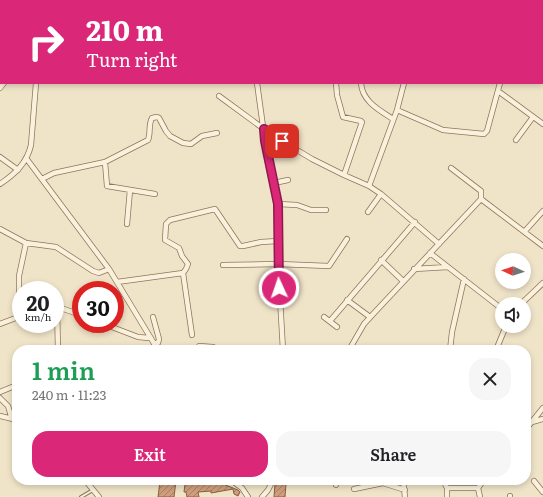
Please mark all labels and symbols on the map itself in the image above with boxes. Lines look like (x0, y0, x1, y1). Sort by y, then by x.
pin (265, 124, 299, 158)
north arrow (495, 253, 531, 289)
position arrow (258, 267, 300, 309)
speed limit sign: 30 (72, 281, 124, 333)

